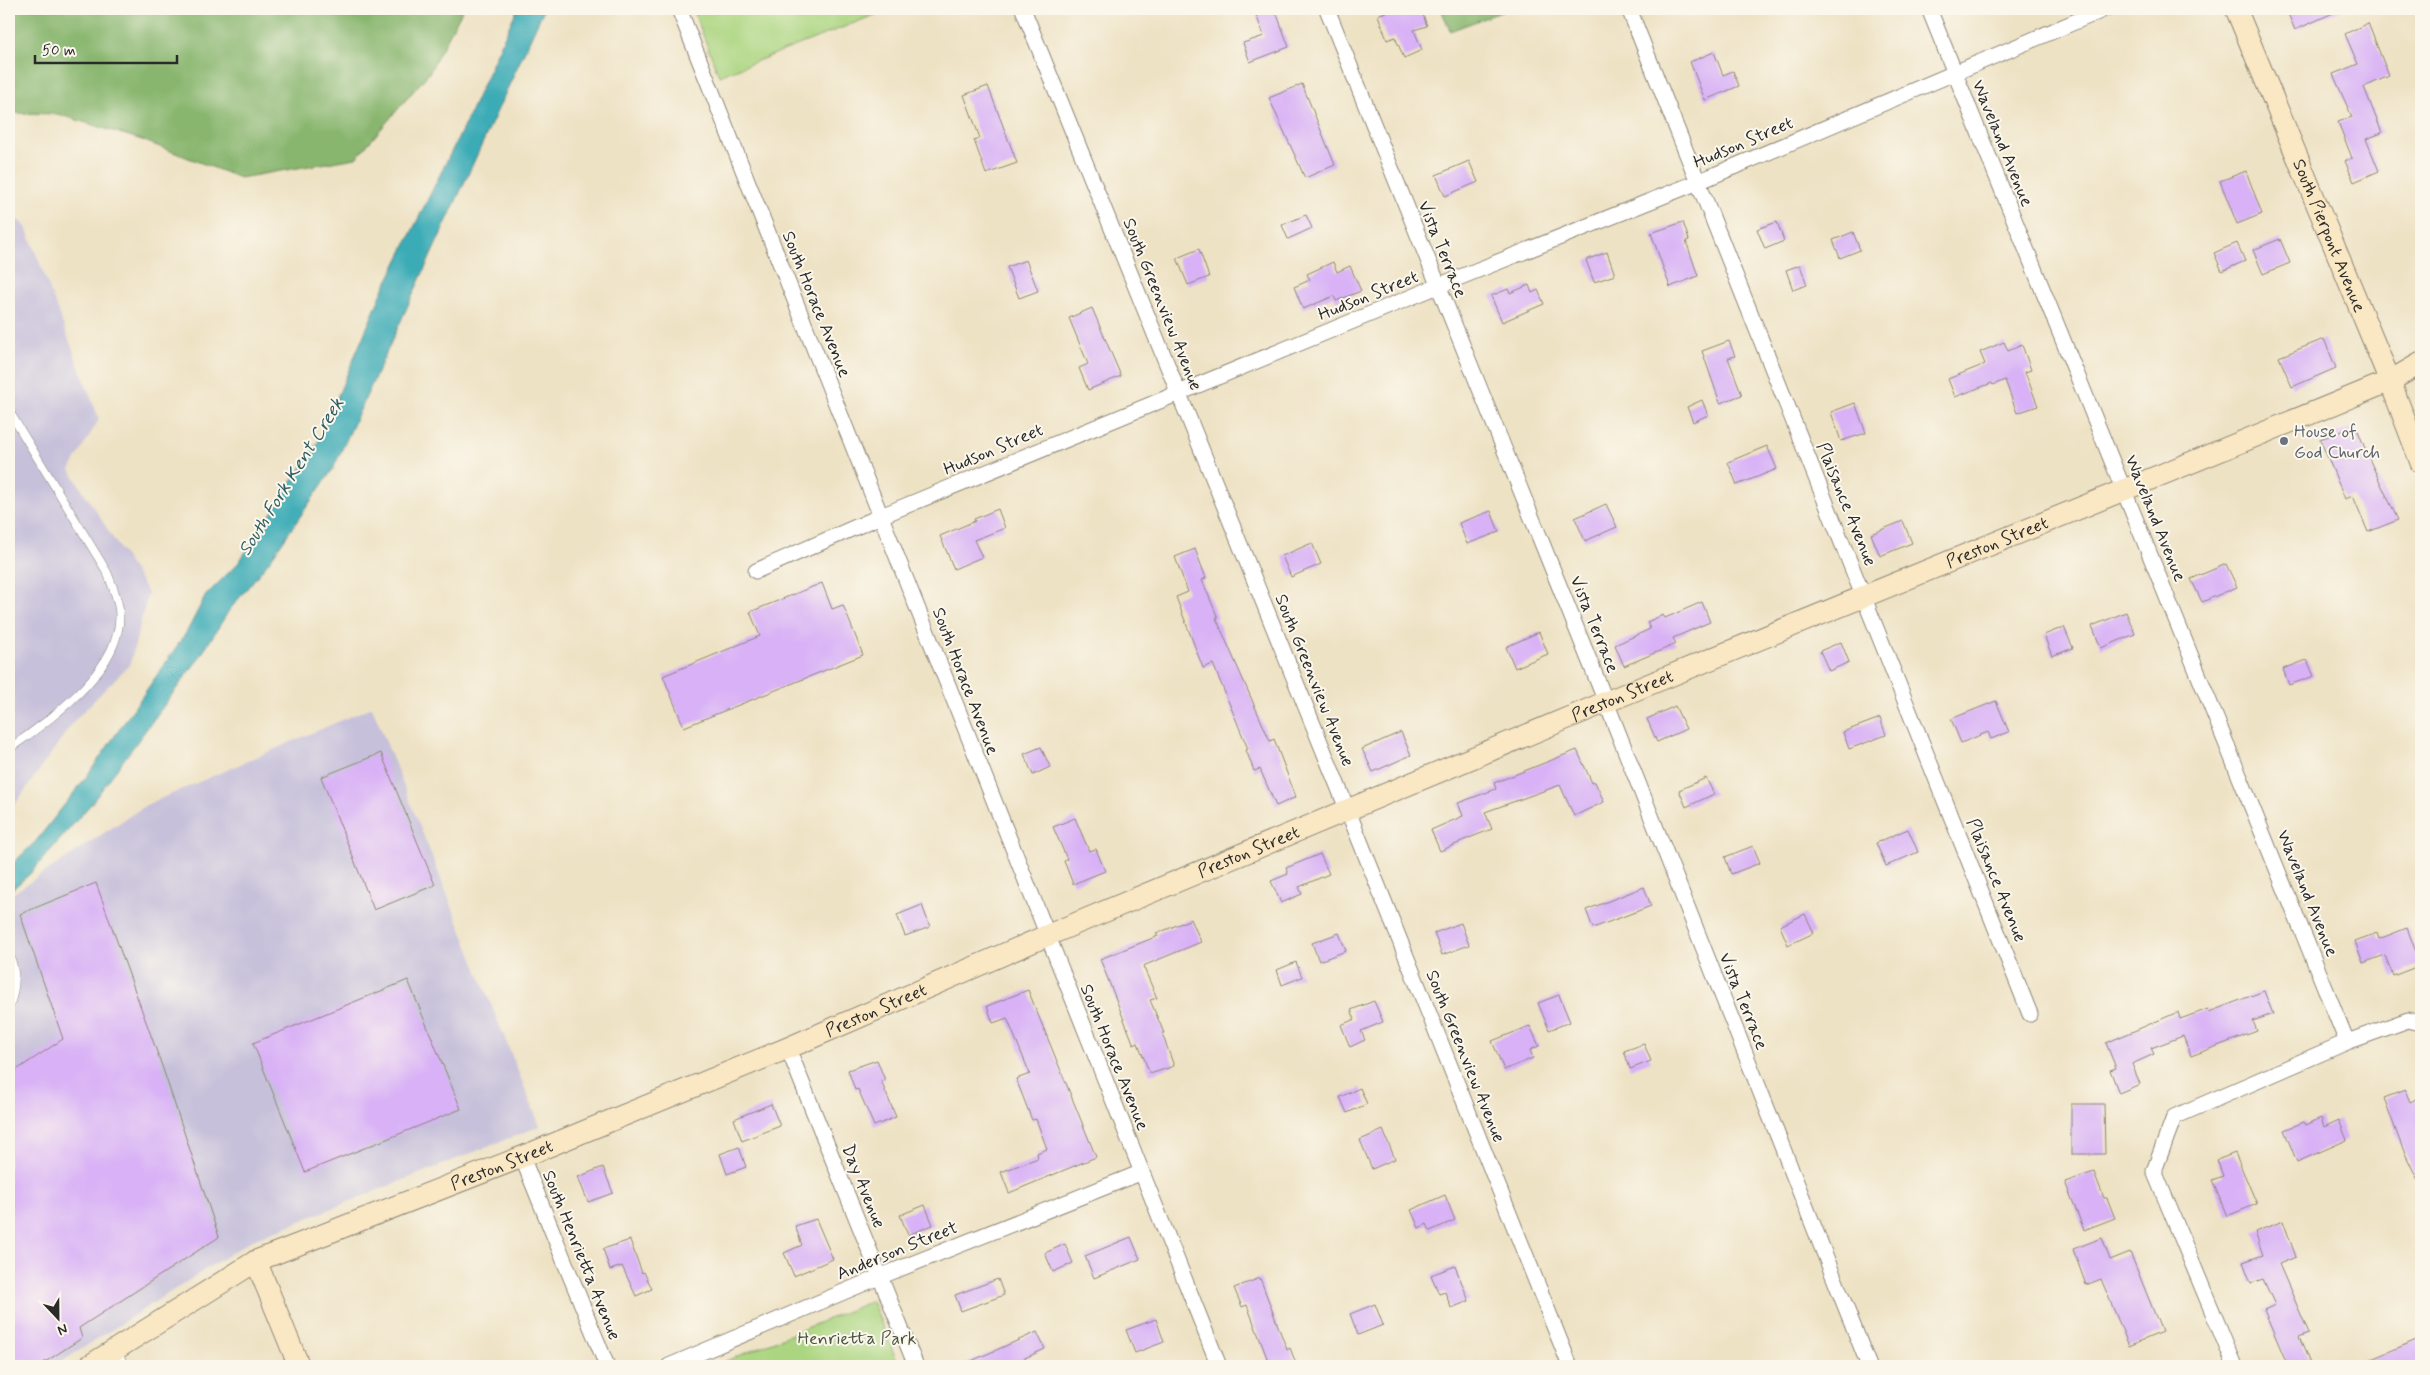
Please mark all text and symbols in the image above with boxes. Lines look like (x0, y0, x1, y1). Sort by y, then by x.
scale bar (35, 32, 178, 64)
text: 50 m (42, 41, 76, 61)
street label: Waveland Avenue (1966, 76, 2039, 211)
street label: Hudson Street (1690, 111, 1797, 175)
street label: South Pierpont Avenue (2286, 155, 2371, 316)
street label: Vista Terrace (1412, 197, 1473, 302)
street label: South Greenview Avenue (1117, 215, 1208, 394)
street label: South Horace Avenue (776, 228, 856, 381)
street label: Hudson Street (1315, 265, 1422, 327)
water label: South Fork Kent Creek (232, 393, 350, 561)
street label: Hudson Street (940, 418, 1047, 482)
place label: House of God Church (2294, 420, 2380, 465)
marker: House of God Church (2278, 435, 2290, 447)
street label: Plaisance Avenue (1810, 439, 1882, 570)
street label: Waveland Avenue (2119, 451, 2192, 586)
street label: Preston Street (1943, 511, 2052, 574)
street label: Vista Terrace (1564, 572, 1625, 677)
street label: South Greenview Avenue (1269, 591, 1360, 770)
street label: South Horace Avenue (926, 604, 1004, 759)
street label: Preston Street (1568, 665, 1677, 728)
street label: Plaisance Avenue (1960, 815, 2032, 946)
street label: Preston Street (1194, 820, 1304, 884)
street label: Waveland Avenue (2271, 826, 2344, 961)
street label: Vista Terrace (1713, 949, 1774, 1054)
street label: South Greenview Avenue (1420, 967, 1511, 1146)
street label: Preston Street (822, 978, 931, 1043)
street label: South Horace Avenue (1074, 981, 1154, 1134)
street label: Preston Street (447, 1134, 557, 1197)
street label: Day Avenue (835, 1141, 891, 1232)
street label: South Henrietta Avenue (536, 1167, 626, 1344)
street label: Anderson Street (833, 1216, 962, 1286)
north arrow (32, 1292, 82, 1342)
text: N (55, 1319, 70, 1339)
park label: Henrietta Park (798, 1327, 917, 1351)

